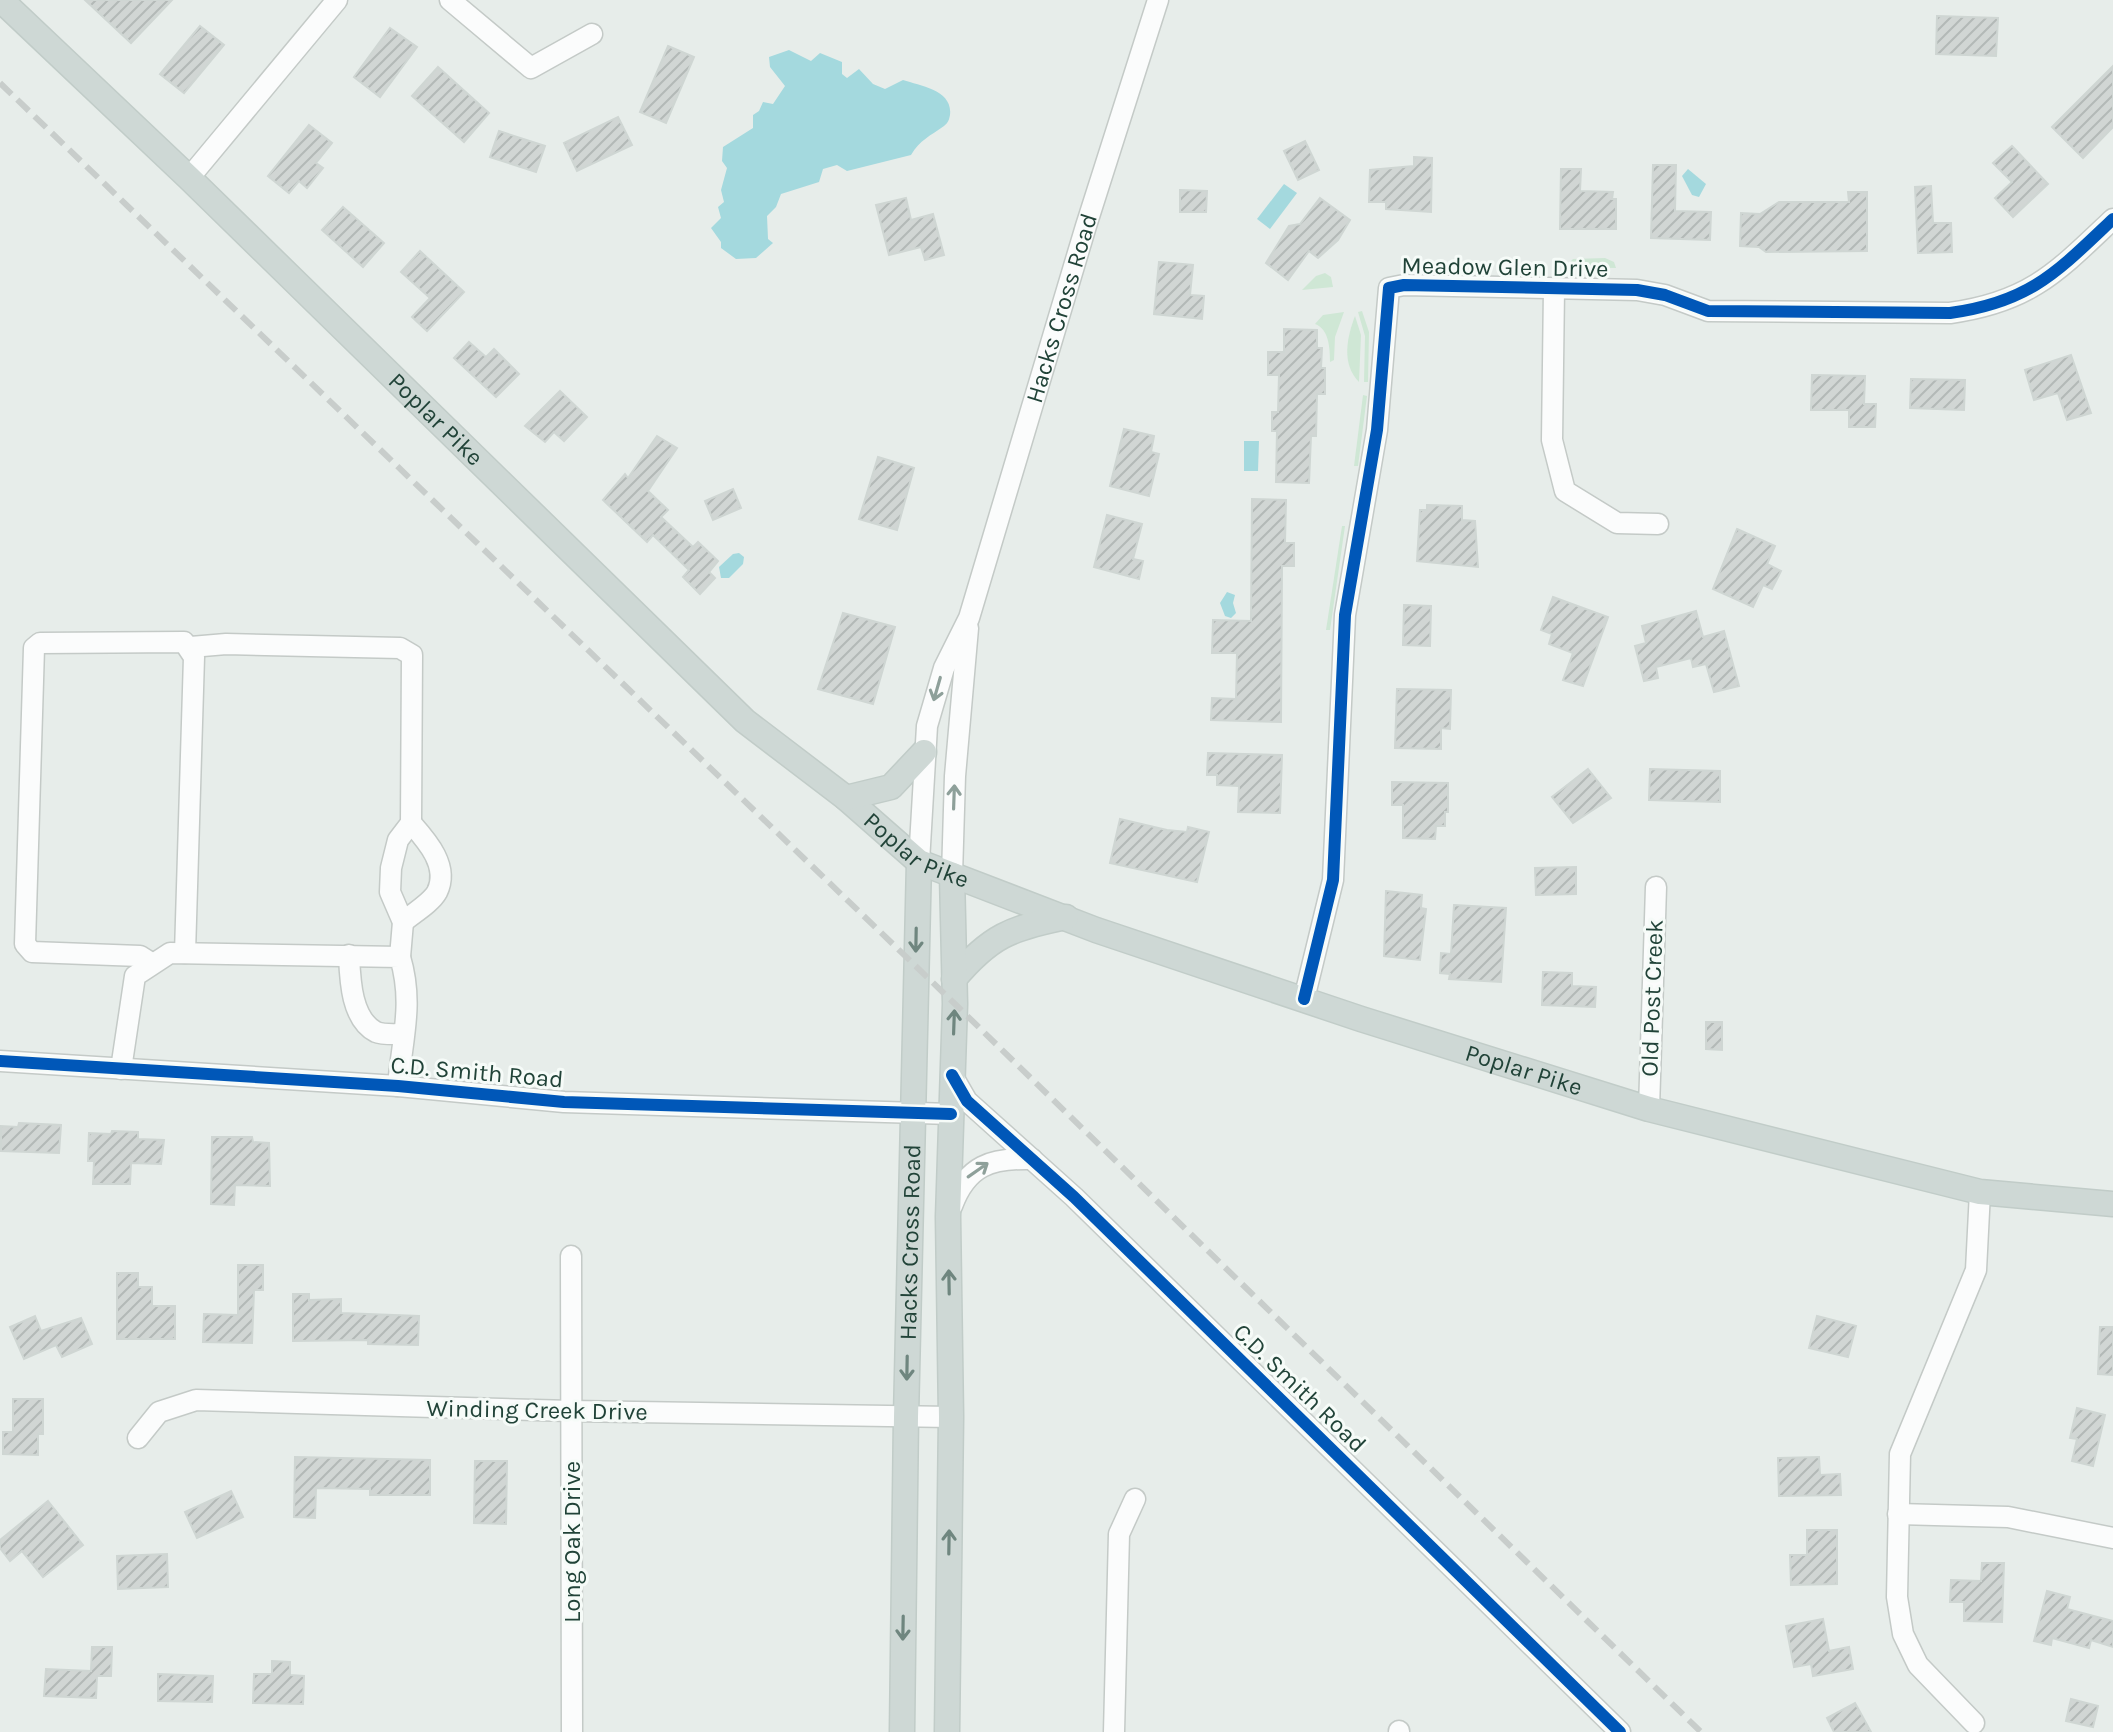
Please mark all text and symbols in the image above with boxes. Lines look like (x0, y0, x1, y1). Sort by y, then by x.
street label: Hacks Cross Road (1020, 210, 1103, 406)
street label: Meadow Glen Drive (1401, 251, 1609, 283)
street label: Poplar Pike (383, 367, 489, 471)
one-way arrow (929, 675, 944, 701)
one-way arrow (946, 784, 962, 811)
street label: Poplar Pike (858, 806, 973, 894)
street label: Old Post Creek (1635, 919, 1669, 1077)
one-way arrow (909, 926, 924, 953)
one-way arrow (947, 1009, 962, 1036)
street label: Poplar Pike (1462, 1038, 1586, 1101)
street label: C.D. Smith Road (389, 1050, 565, 1094)
street label: Hacks Cross Road (894, 1144, 926, 1341)
one-way arrow (966, 1162, 988, 1179)
one-way arrow (941, 1269, 957, 1296)
street label: C.D. Smith Road (1228, 1318, 1372, 1458)
one-way arrow (899, 1354, 914, 1381)
street label: Winding Creek Drive (426, 1394, 648, 1426)
street label: Long Oak Drive (558, 1461, 586, 1623)
one-way arrow (942, 1529, 957, 1556)
one-way arrow (895, 1614, 911, 1641)

